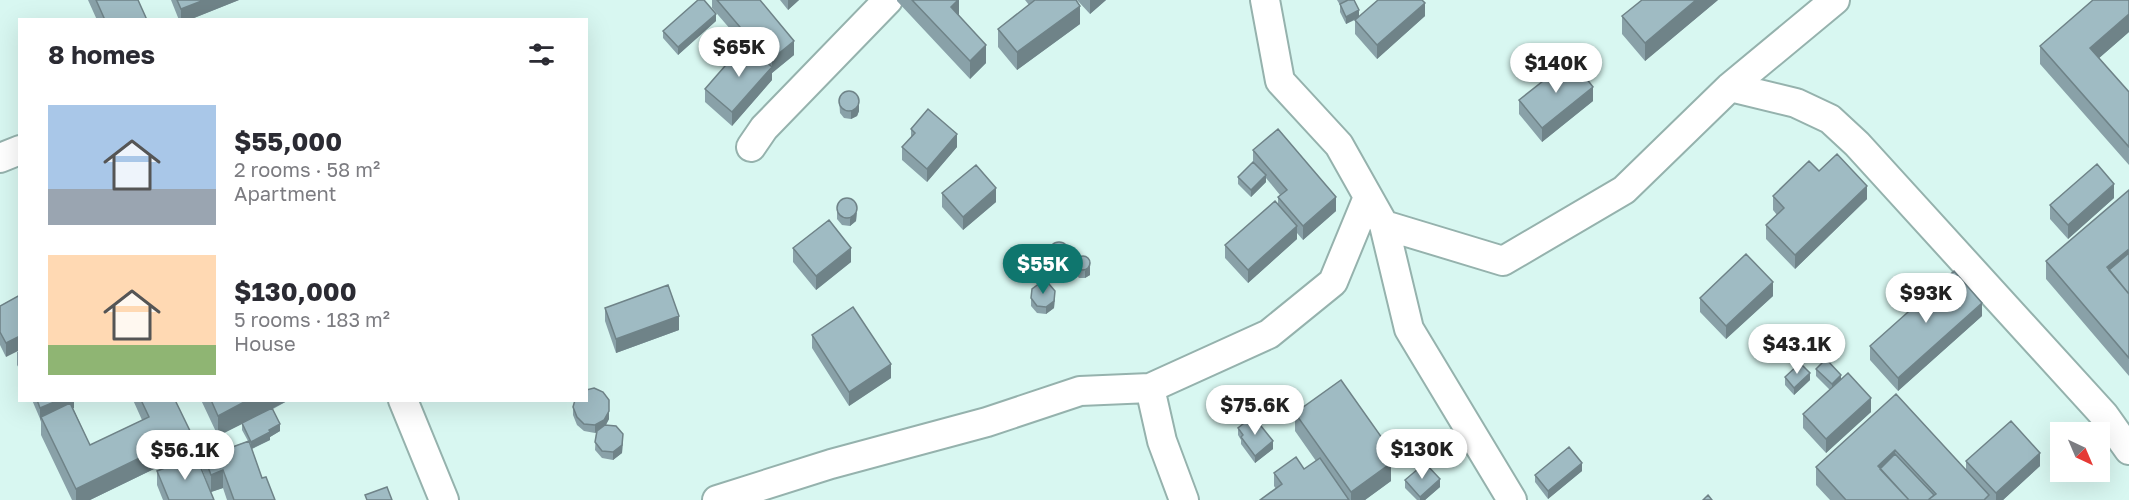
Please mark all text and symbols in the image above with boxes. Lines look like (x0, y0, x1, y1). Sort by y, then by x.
pin: $65K (703, 27, 775, 78)
text: $65K (713, 34, 765, 58)
icon: filters (525, 38, 558, 71)
text: 8 homes (48, 39, 155, 70)
pin: $140K (1514, 43, 1598, 94)
text: $140K (1524, 50, 1588, 74)
text: $55,000 (234, 126, 342, 157)
icon: home (96, 129, 168, 201)
text: 2 rooms · 58 m² (234, 157, 380, 181)
text: Apartment (234, 181, 337, 205)
pin: $55K (1007, 244, 1079, 295)
text: $55K (1017, 251, 1069, 275)
pin: $93K (1890, 273, 1962, 324)
text: $130,000 (234, 276, 357, 307)
icon: home (96, 279, 168, 351)
text: $93K (1900, 280, 1952, 304)
text: 5 rooms · 183 m² (234, 307, 390, 331)
pin: $43.1K (1748, 324, 1846, 375)
text: House (234, 331, 296, 355)
text: $43.1K (1762, 331, 1832, 355)
pin: $75.6K (1206, 385, 1304, 436)
text: $75.6K (1220, 392, 1290, 416)
north arrow (2050, 422, 2110, 482)
map controls (2050, 422, 2110, 482)
pin: $130K (1380, 429, 1464, 480)
pin: $56.1K (136, 430, 234, 481)
text: $130K (1390, 436, 1454, 460)
text: $56.1K (150, 437, 220, 461)

